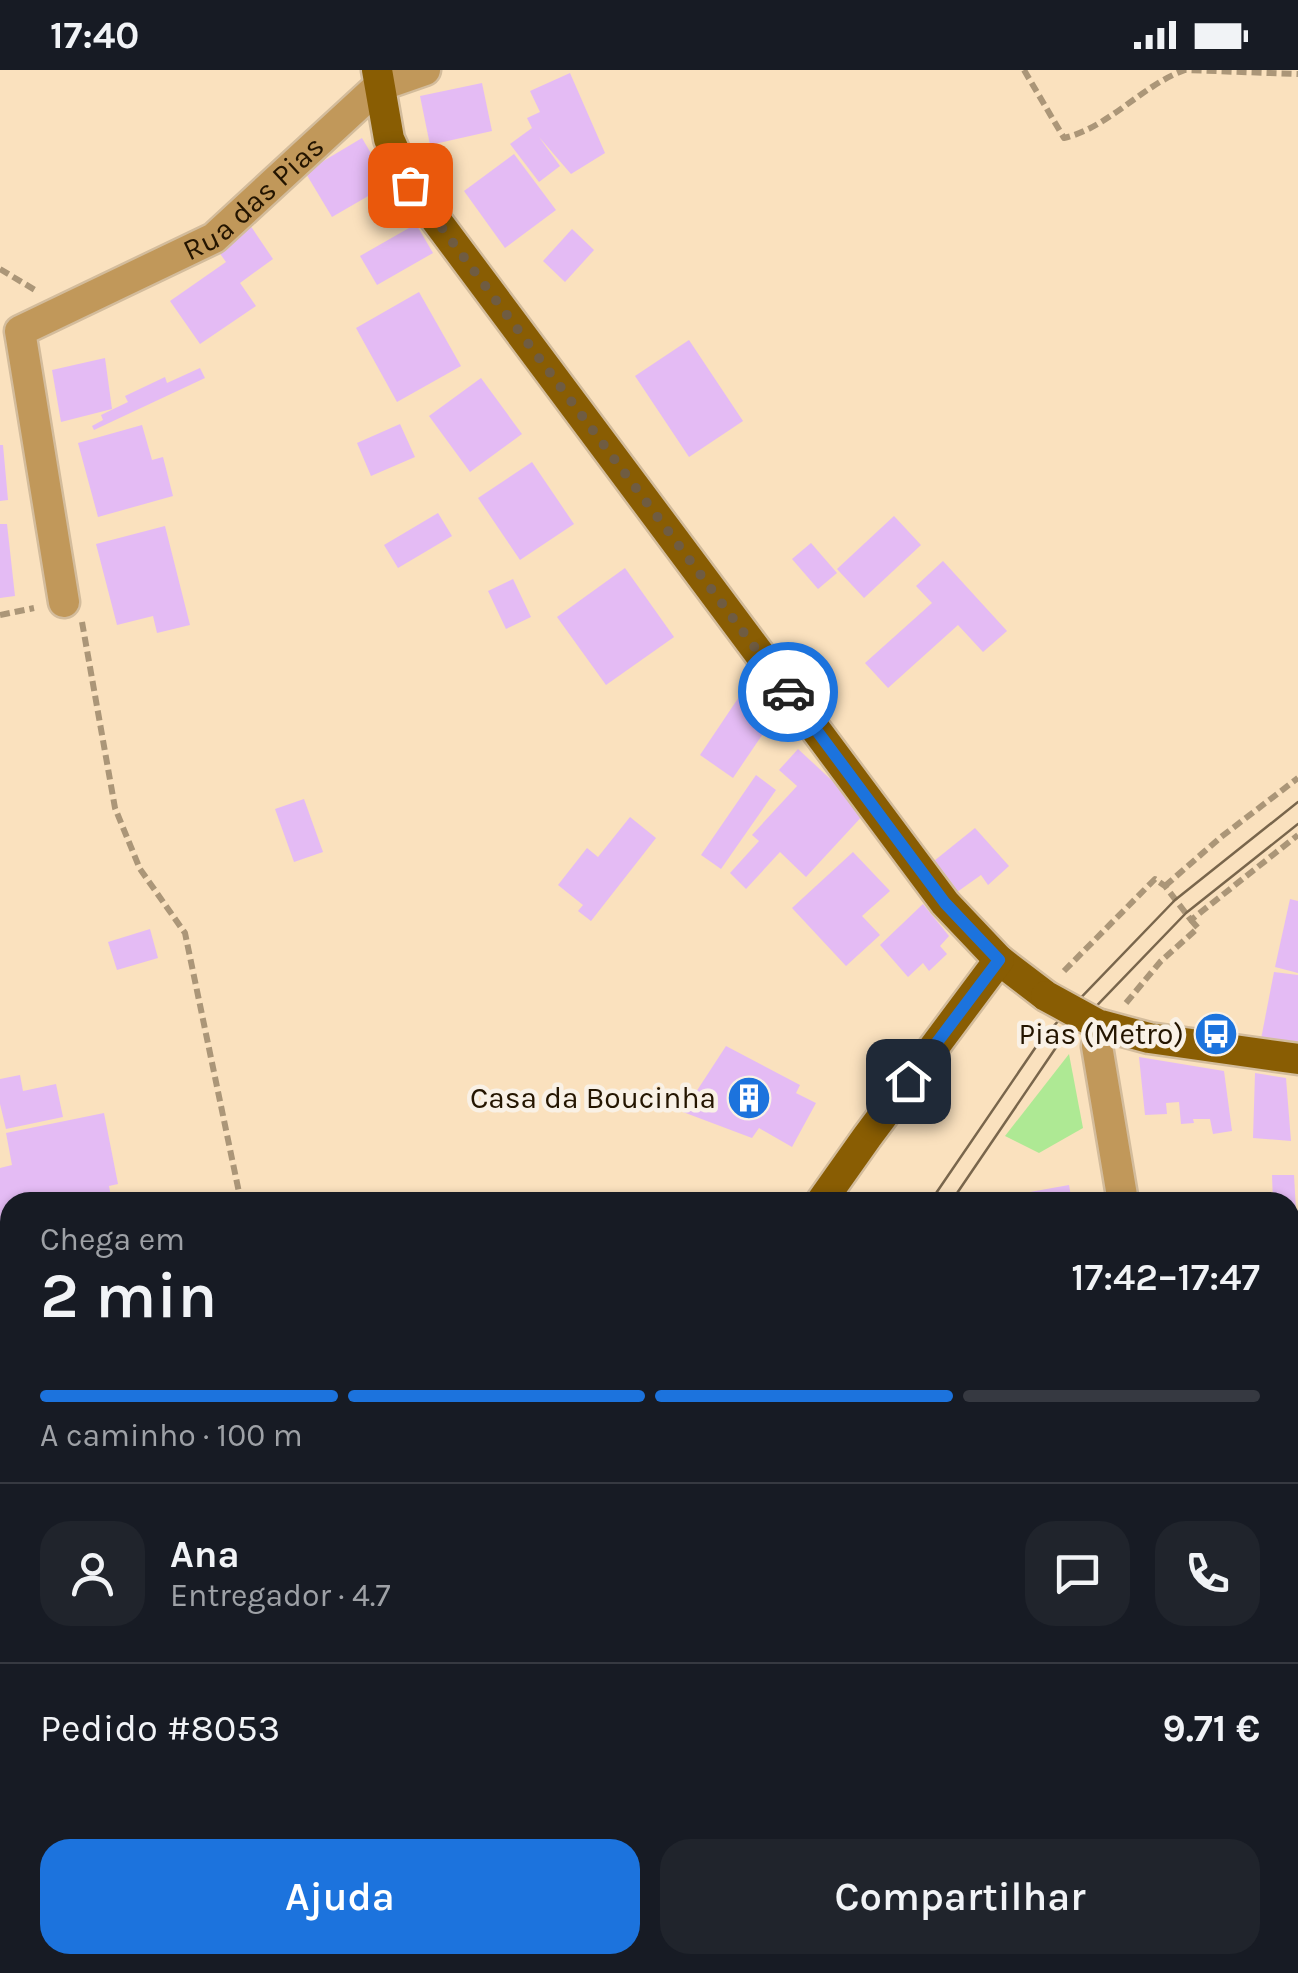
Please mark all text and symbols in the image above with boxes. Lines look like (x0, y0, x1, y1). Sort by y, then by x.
text: 17:40 (50, 13, 139, 58)
street label: Rua das Pias (177, 128, 331, 268)
pin (368, 143, 453, 228)
icon: bag (383, 158, 438, 213)
courier (738, 642, 838, 742)
icon: car (761, 665, 816, 720)
bus stop icon: Pias (Metro) (1193, 1011, 1239, 1057)
place label: Pias (Metro) (1018, 1016, 1184, 1052)
pin (866, 1039, 951, 1124)
icon: home (881, 1054, 936, 1109)
building icon: Casa da Boucinha (726, 1075, 772, 1121)
place label: Casa da Boucinha (470, 1080, 716, 1116)
text: Chega em (40, 1221, 185, 1258)
text: 17:42–17:47 (1071, 1255, 1260, 1300)
text: 2 min (40, 1257, 217, 1333)
text: A caminho · 100 m (40, 1417, 303, 1454)
button: person (40, 1521, 145, 1626)
button: chat (1025, 1521, 1130, 1626)
button: phone (1155, 1521, 1260, 1626)
text: Ana (170, 1532, 240, 1577)
text: Entregador · 4.7 (170, 1577, 391, 1614)
text: Pedido #8053 (40, 1706, 280, 1751)
text: 9.71 € (1163, 1706, 1260, 1751)
button: Ajuda (40, 1839, 640, 1954)
button: Compartilhar (660, 1839, 1260, 1954)

